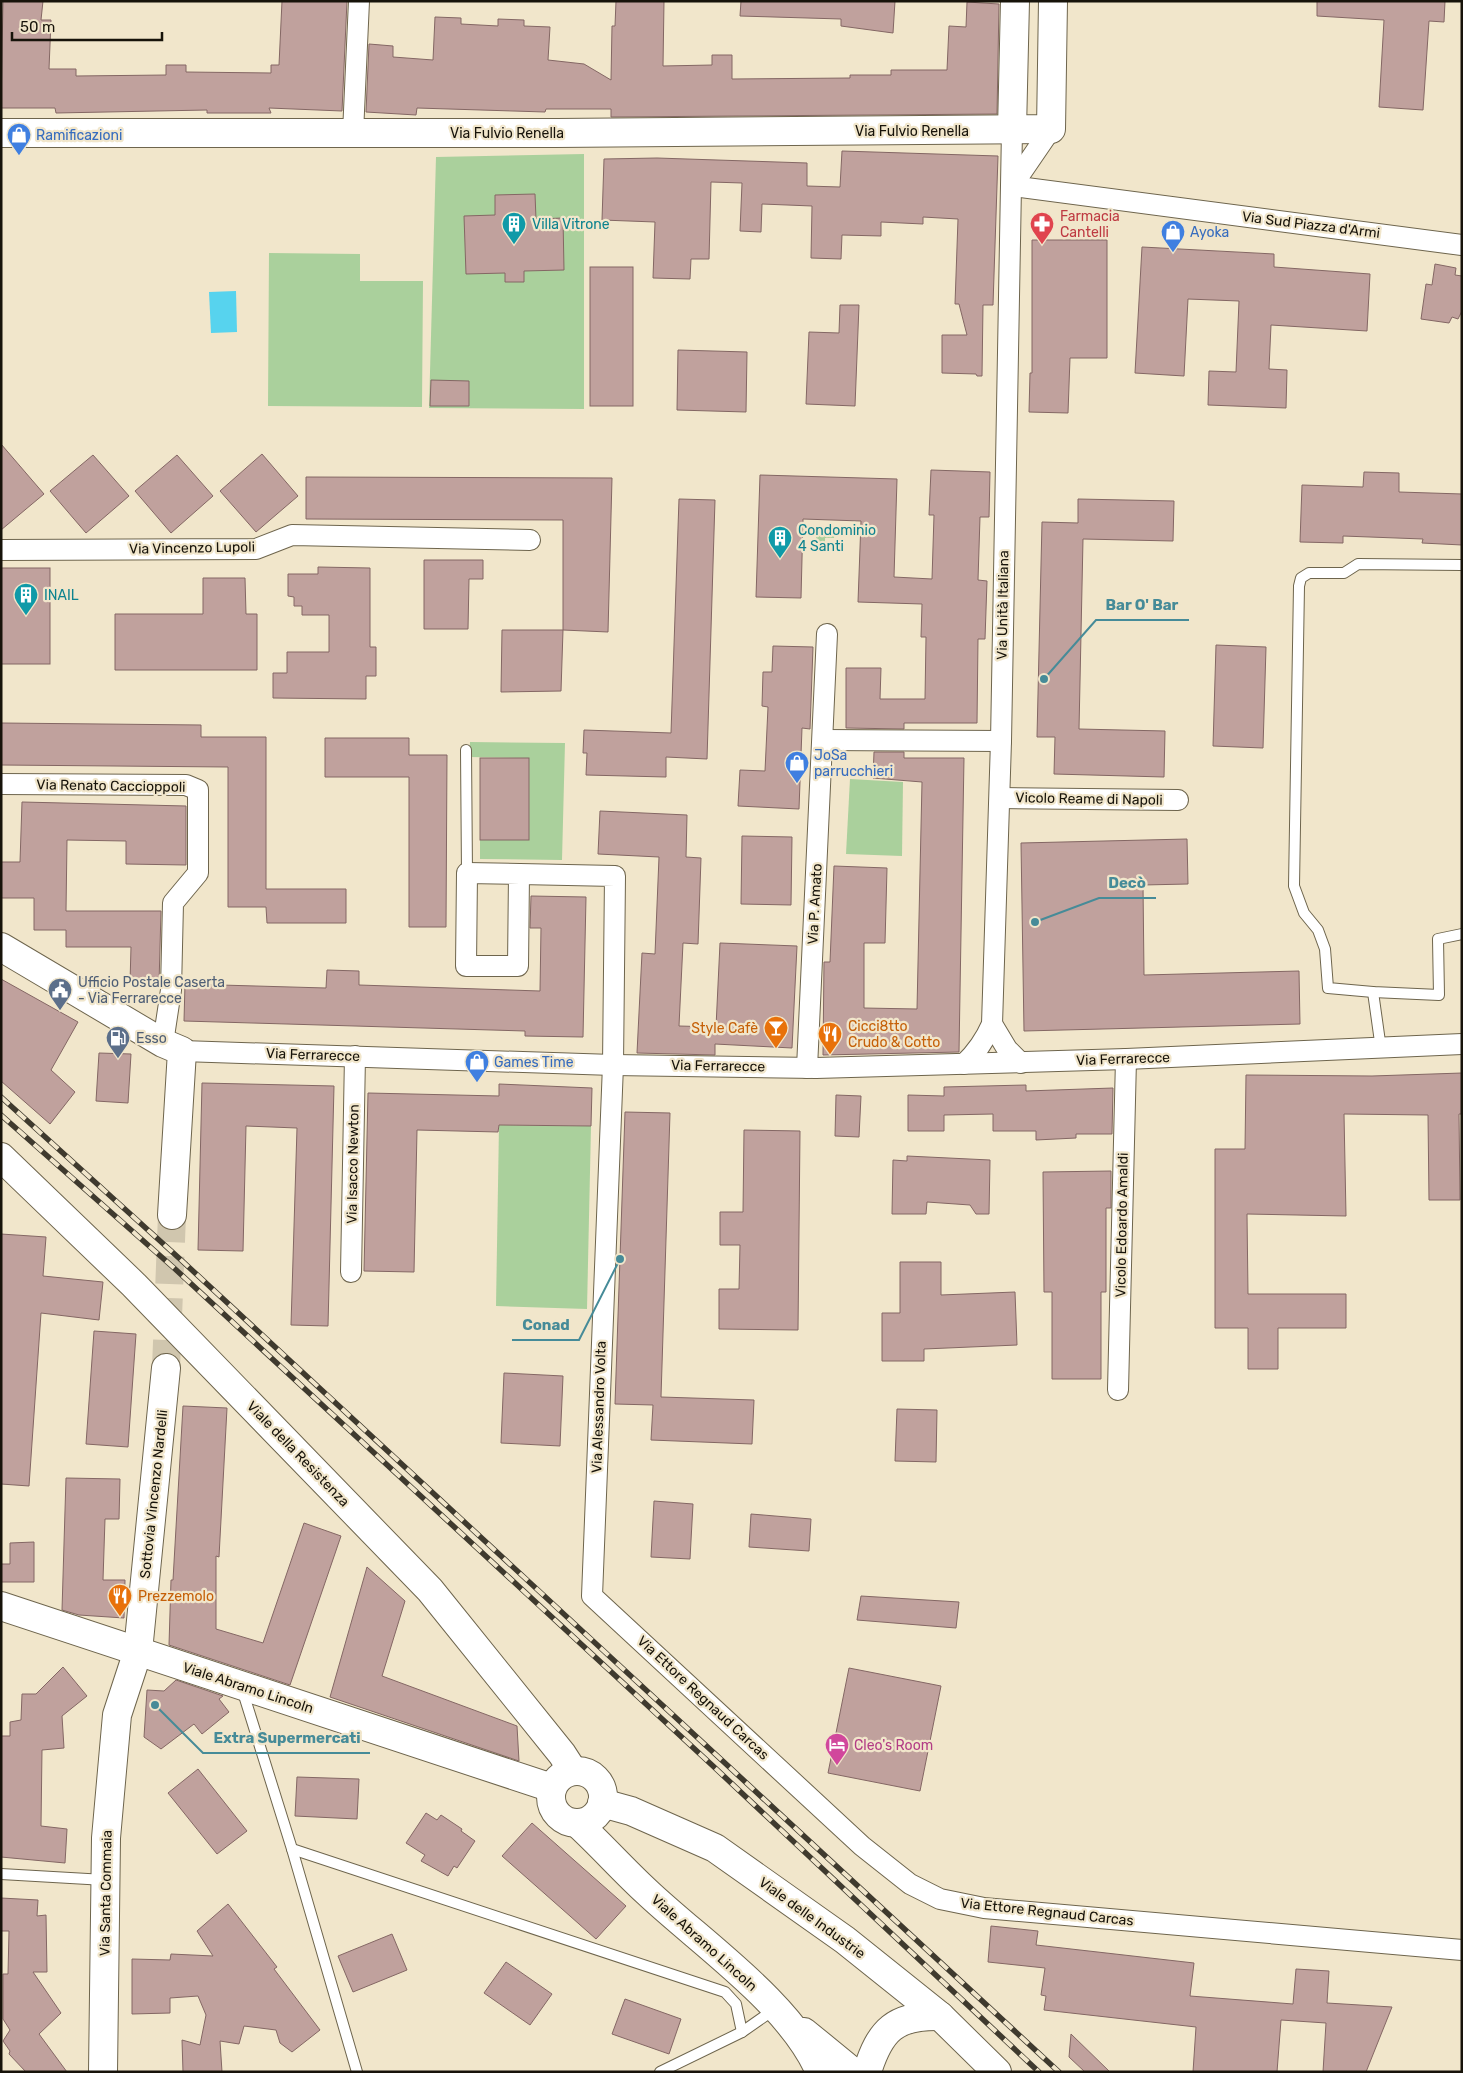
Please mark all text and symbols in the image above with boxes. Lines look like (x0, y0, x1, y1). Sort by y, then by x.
scale bar (12, 10, 162, 42)
text: 50 m (20, 18, 55, 36)
shop icon: Ramificazioni (6, 122, 32, 156)
street label: Via Fulvio Renella (855, 123, 969, 140)
street label: Via Fulvio Renella (450, 125, 564, 142)
place label: Ramificazioni (36, 127, 122, 144)
place label: Farmacia Cantelli (1060, 208, 1120, 241)
street label: Via Sud Piazza d'Armi (1241, 208, 1381, 242)
building icon: Villa Vitrone (501, 211, 527, 245)
pharmacy icon: Farmacia Cantelli (1029, 211, 1055, 245)
place label: Villa Vitrone (532, 216, 610, 233)
shop icon: Ayoka (1160, 219, 1186, 253)
place label: Ayoka (1190, 224, 1229, 241)
place label: Condominio 4 Santi (798, 522, 876, 555)
building icon: Condominio 4 Santi (767, 525, 793, 559)
street label: Via Vincenzo Lupoli (129, 538, 255, 558)
street label: Via Unità Italiana (994, 550, 1012, 660)
building icon: INAIL (13, 582, 39, 616)
place label: INAIL (44, 587, 79, 604)
callout: Bar O' Bar (1096, 590, 1189, 620)
text: Bar O' Bar (1106, 596, 1179, 614)
place label: JoSa parrucchieri (814, 747, 893, 780)
shop icon: JoSa parrucchieri (784, 750, 810, 784)
street label: Via Renato Caccioppoli (36, 776, 186, 796)
street label: Vicolo Reame di Napoli (1015, 789, 1163, 809)
street label: Via P. Amato (804, 863, 826, 945)
callout: Decò (1099, 868, 1156, 898)
text: Decò (1108, 874, 1146, 892)
place label: Ufficio Postale Caserta - Via Ferrarecce (78, 974, 225, 1007)
public building icon: Ufficio Postale Caserta - Via Ferrarecce (47, 977, 73, 1011)
bar icon: Style Cafè (763, 1015, 789, 1049)
place label: Cicci8tto Crudo & Cotto (848, 1018, 940, 1051)
place label: Style Cafè (691, 1020, 758, 1037)
restaurant icon: Cicci8tto Crudo & Cotto (817, 1021, 843, 1055)
fuel station icon: Esso (105, 1025, 131, 1059)
place label: Esso (136, 1030, 167, 1047)
street label: Via Ferrarecce (266, 1045, 360, 1065)
shop icon: Games Time (464, 1049, 490, 1083)
street label: Via Ferrarecce (1076, 1049, 1170, 1069)
place label: Games Time (494, 1054, 574, 1071)
street label: Via Ferrarecce (671, 1057, 765, 1075)
street label: Via Isacco Newton (343, 1104, 363, 1224)
street label: Vicolo Edoardo Amaldi (1112, 1152, 1132, 1298)
callout: Conad (512, 1310, 579, 1340)
text: Conad (522, 1316, 570, 1334)
street label: Via Alessandro Volta (588, 1341, 610, 1473)
street label: Viale della Resistenza (243, 1398, 353, 1510)
street label: Sottovia Vincenzo Nardelli (137, 1409, 171, 1579)
restaurant icon: Prezzemolo (107, 1583, 133, 1617)
place label: Prezzemolo (138, 1588, 214, 1605)
street label: Via Ettore Regnaud Carcas (634, 1632, 772, 1764)
street label: Viale Abramo Lincoln (180, 1659, 316, 1717)
callout: Extra Supermercati (203, 1723, 370, 1753)
text: Extra Supermercati (213, 1729, 361, 1747)
hotel icon: Cleo's Room (824, 1732, 850, 1766)
place label: Cleo's Room (854, 1737, 933, 1754)
street label: Via Santa Commaia (96, 1830, 116, 1956)
street label: Viale delle Industrie (755, 1874, 869, 1962)
street label: Viale Abramo Lincoln (648, 1891, 760, 1995)
street label: Via Ettore Regnaud Carcas (960, 1894, 1134, 1930)

